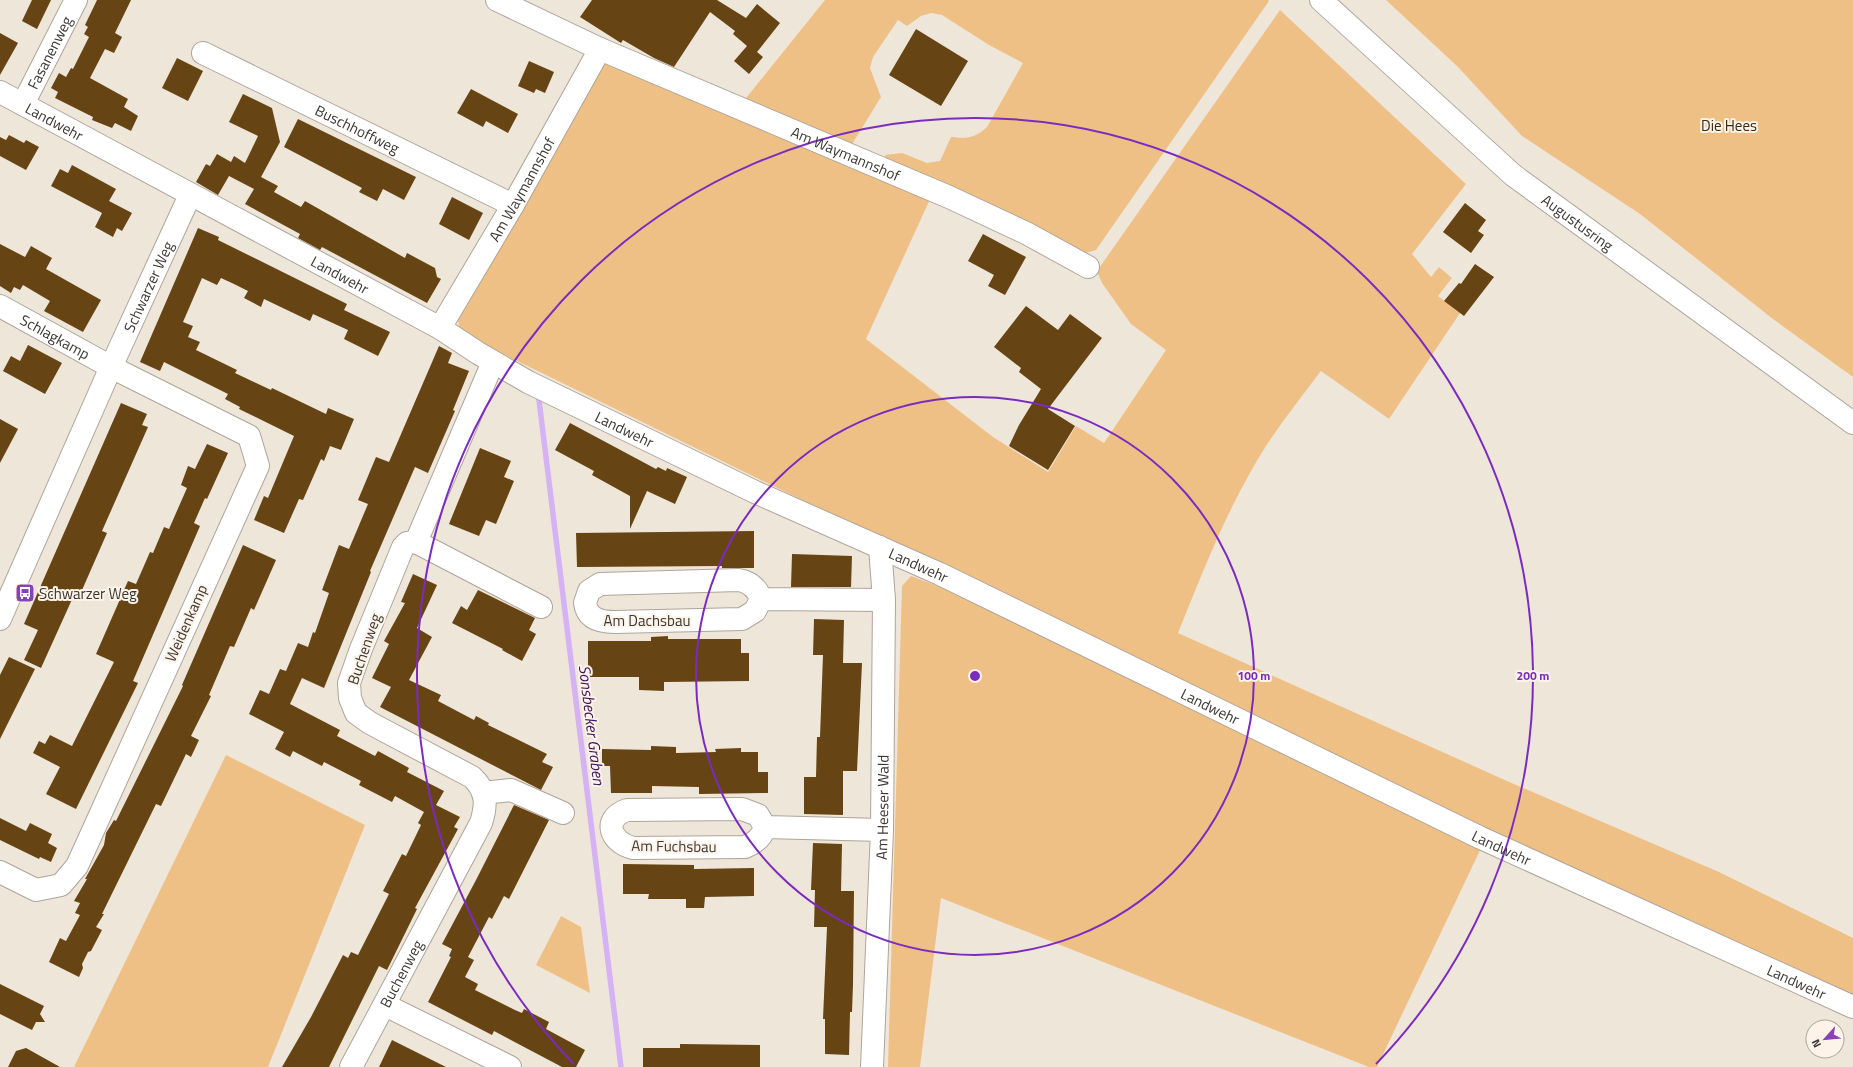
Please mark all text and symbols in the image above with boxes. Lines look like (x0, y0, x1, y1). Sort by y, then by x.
street label: Fasanenweg (21, 11, 78, 93)
street label: Landwehr (21, 96, 88, 146)
street label: Buschhoffweg (311, 98, 404, 159)
park label: Die Hees (1701, 114, 1757, 137)
street label: Am Waymannshof (788, 120, 904, 187)
street label: Am Waymannshof (482, 133, 560, 246)
street label: Augustusring (1537, 188, 1619, 257)
street label: Schwarzer Weg (117, 237, 179, 336)
street label: Landwehr (307, 249, 373, 299)
street label: Schlagkamp (16, 308, 94, 365)
street label: Landwehr (591, 405, 658, 453)
street label: Landwehr (885, 541, 952, 588)
street label: Weidenkamp (159, 581, 213, 665)
bus stop icon: Schwarzer Weg (14, 582, 36, 604)
place label: Schwarzer Weg (39, 582, 137, 605)
street label: Am Dachsbau (604, 609, 690, 632)
street label: Buchenweg (341, 610, 387, 688)
water label: Sonsbecker Graben (573, 664, 611, 787)
text: 100 m (1238, 666, 1270, 685)
text: 200 m (1517, 666, 1549, 685)
centre of rings (968, 669, 982, 683)
street label: Landwehr (1177, 682, 1244, 730)
street label: Am Heeser Wald (869, 755, 894, 860)
street label: Landwehr (1468, 824, 1535, 871)
street label: Am Fuchsbau (631, 834, 717, 858)
street label: Buchenweg (373, 935, 429, 1012)
street label: Landwehr (1763, 958, 1830, 1005)
north arrow (1805, 1019, 1845, 1059)
text: N (1807, 1037, 1825, 1051)

